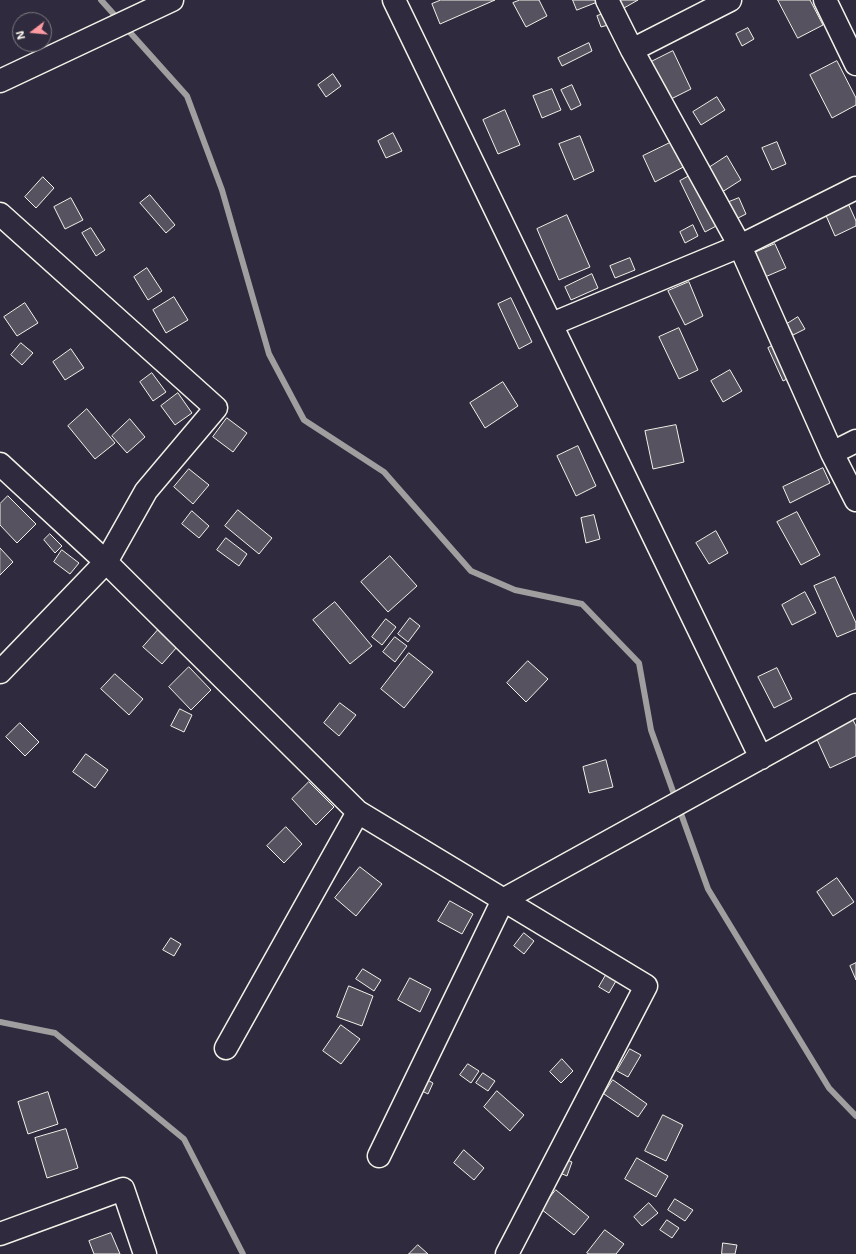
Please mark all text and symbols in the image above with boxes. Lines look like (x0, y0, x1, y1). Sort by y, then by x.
north arrow (12, 12, 52, 52)
text: N (13, 29, 29, 41)

